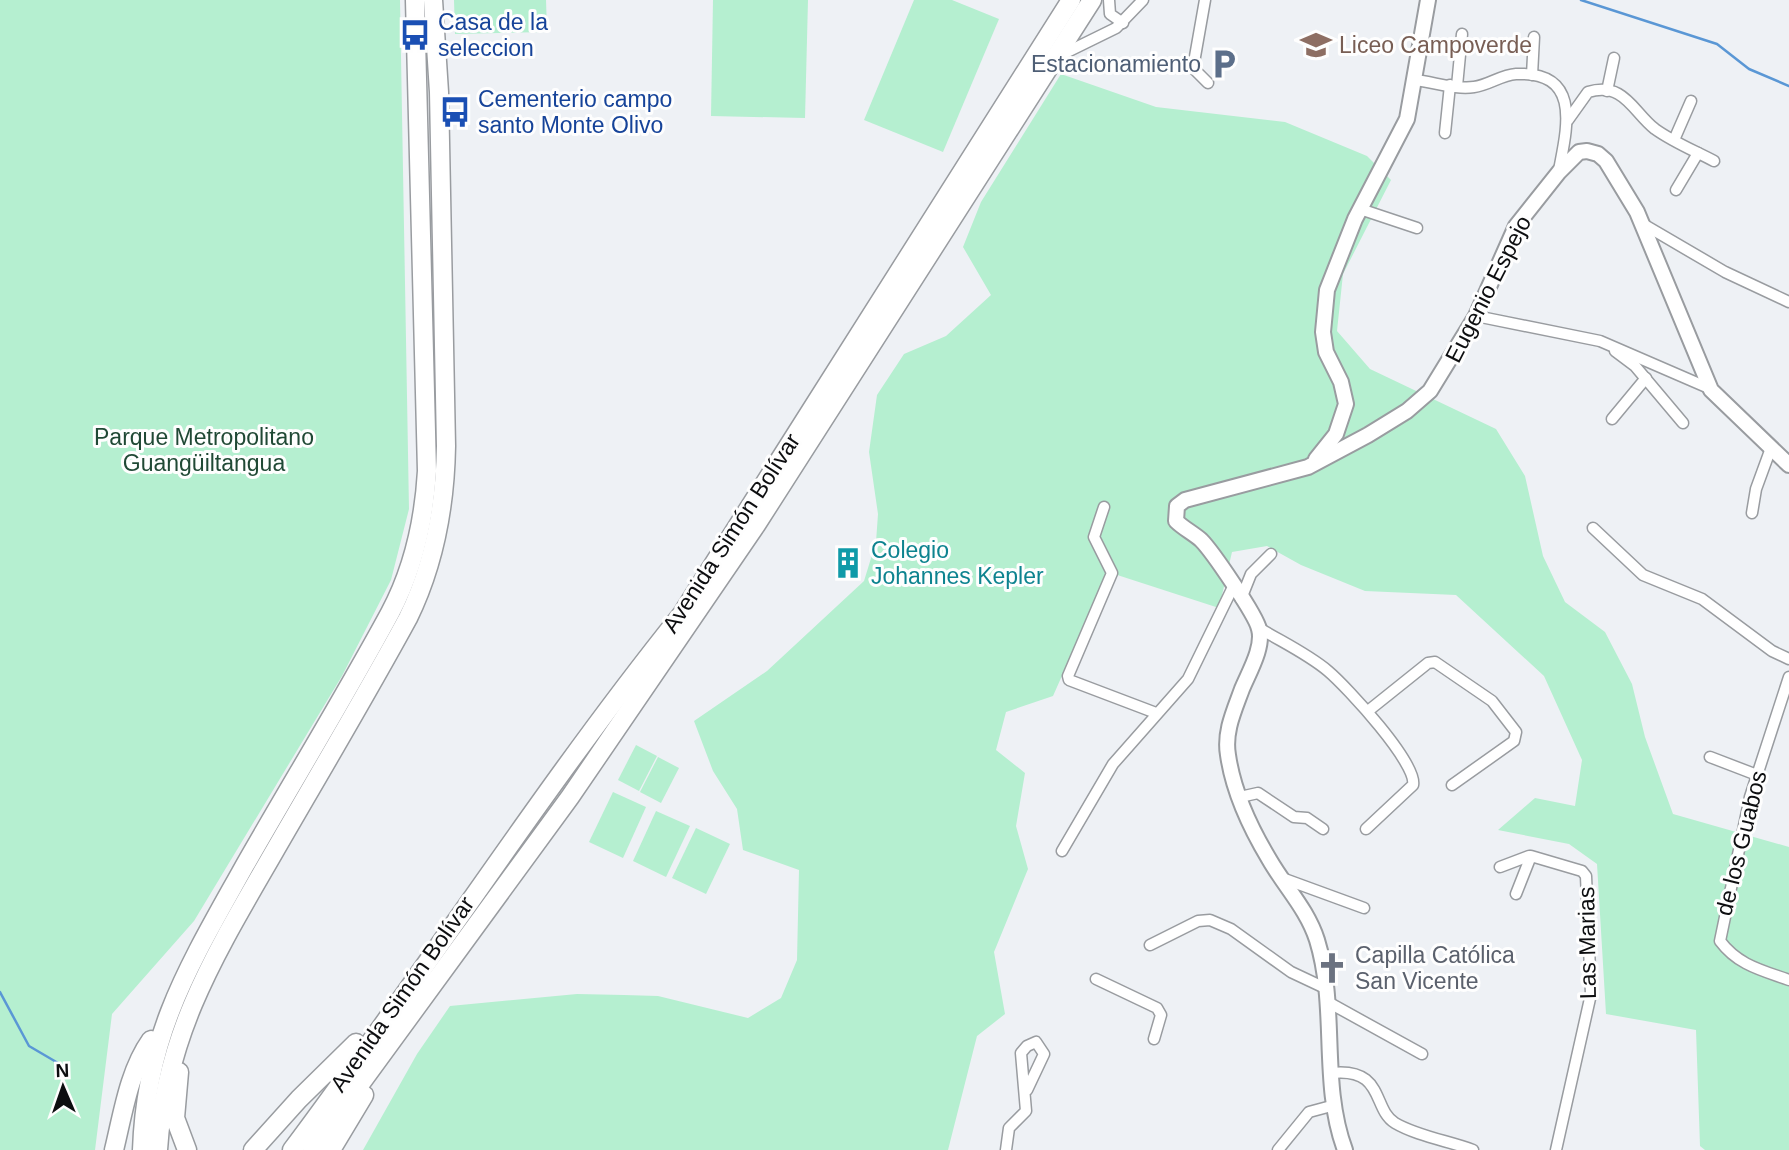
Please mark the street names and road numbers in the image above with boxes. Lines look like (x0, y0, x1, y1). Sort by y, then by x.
street label: Eugenio Espejo (1440, 211, 1536, 367)
street label: Avenida Simón Bolívar (657, 428, 805, 637)
street label: de los Guabos (1710, 768, 1772, 918)
street label: Las Marias (1573, 887, 1601, 999)
street label: Avenida Simón Bolívar (325, 891, 479, 1097)

